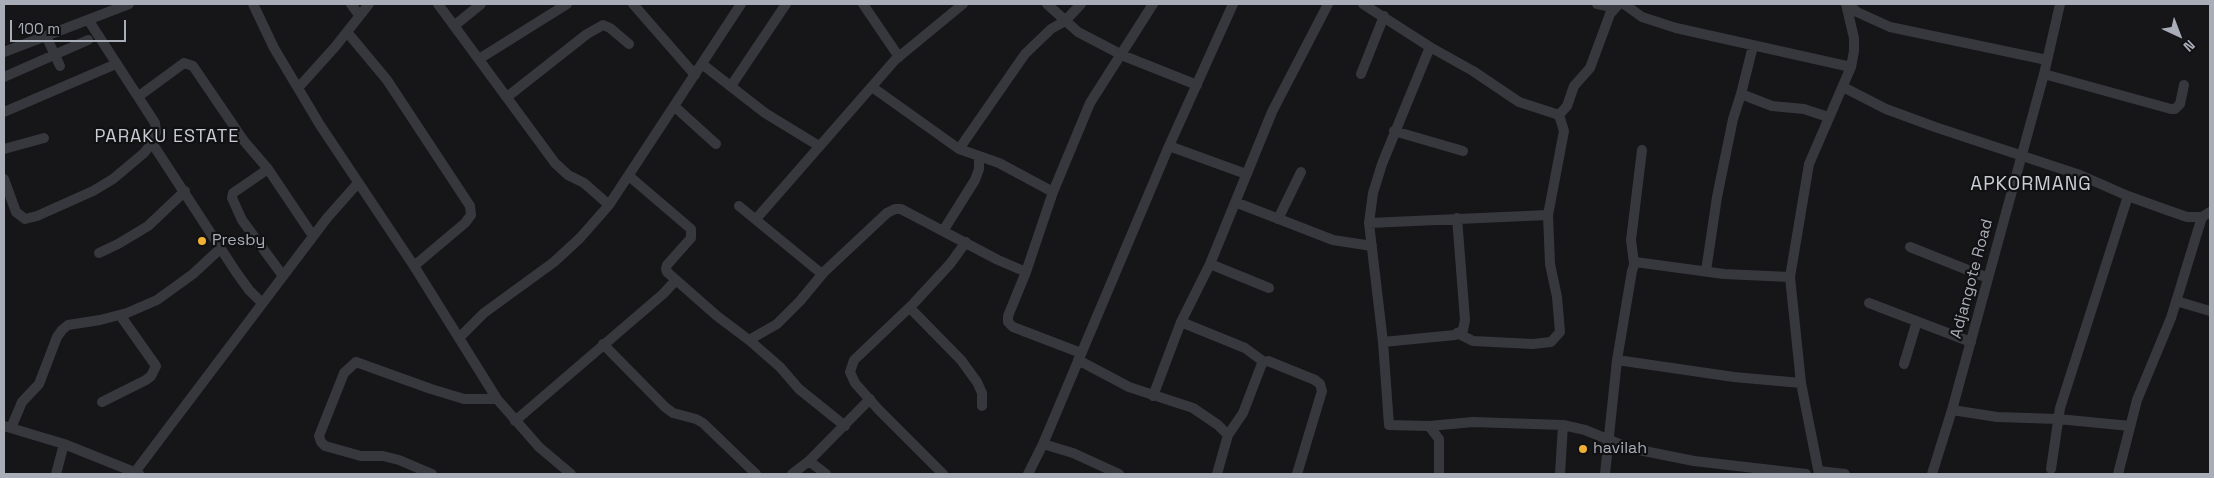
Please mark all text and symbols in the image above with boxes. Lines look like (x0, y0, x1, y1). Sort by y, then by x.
scale bar (12, 10, 129, 42)
north arrow (2154, 10, 2204, 60)
text: 100 m (18, 19, 60, 38)
text: N (2180, 36, 2199, 56)
district label: PARAKU ESTATE (93, 126, 241, 148)
district label: APKORMANG (1969, 174, 2093, 196)
street label: Adjangote Road (1947, 217, 1997, 341)
place label: Presby (212, 231, 265, 251)
marker: Presby (196, 235, 208, 247)
place label: havilah (1593, 439, 1647, 459)
marker: havilah (1577, 443, 1589, 455)

